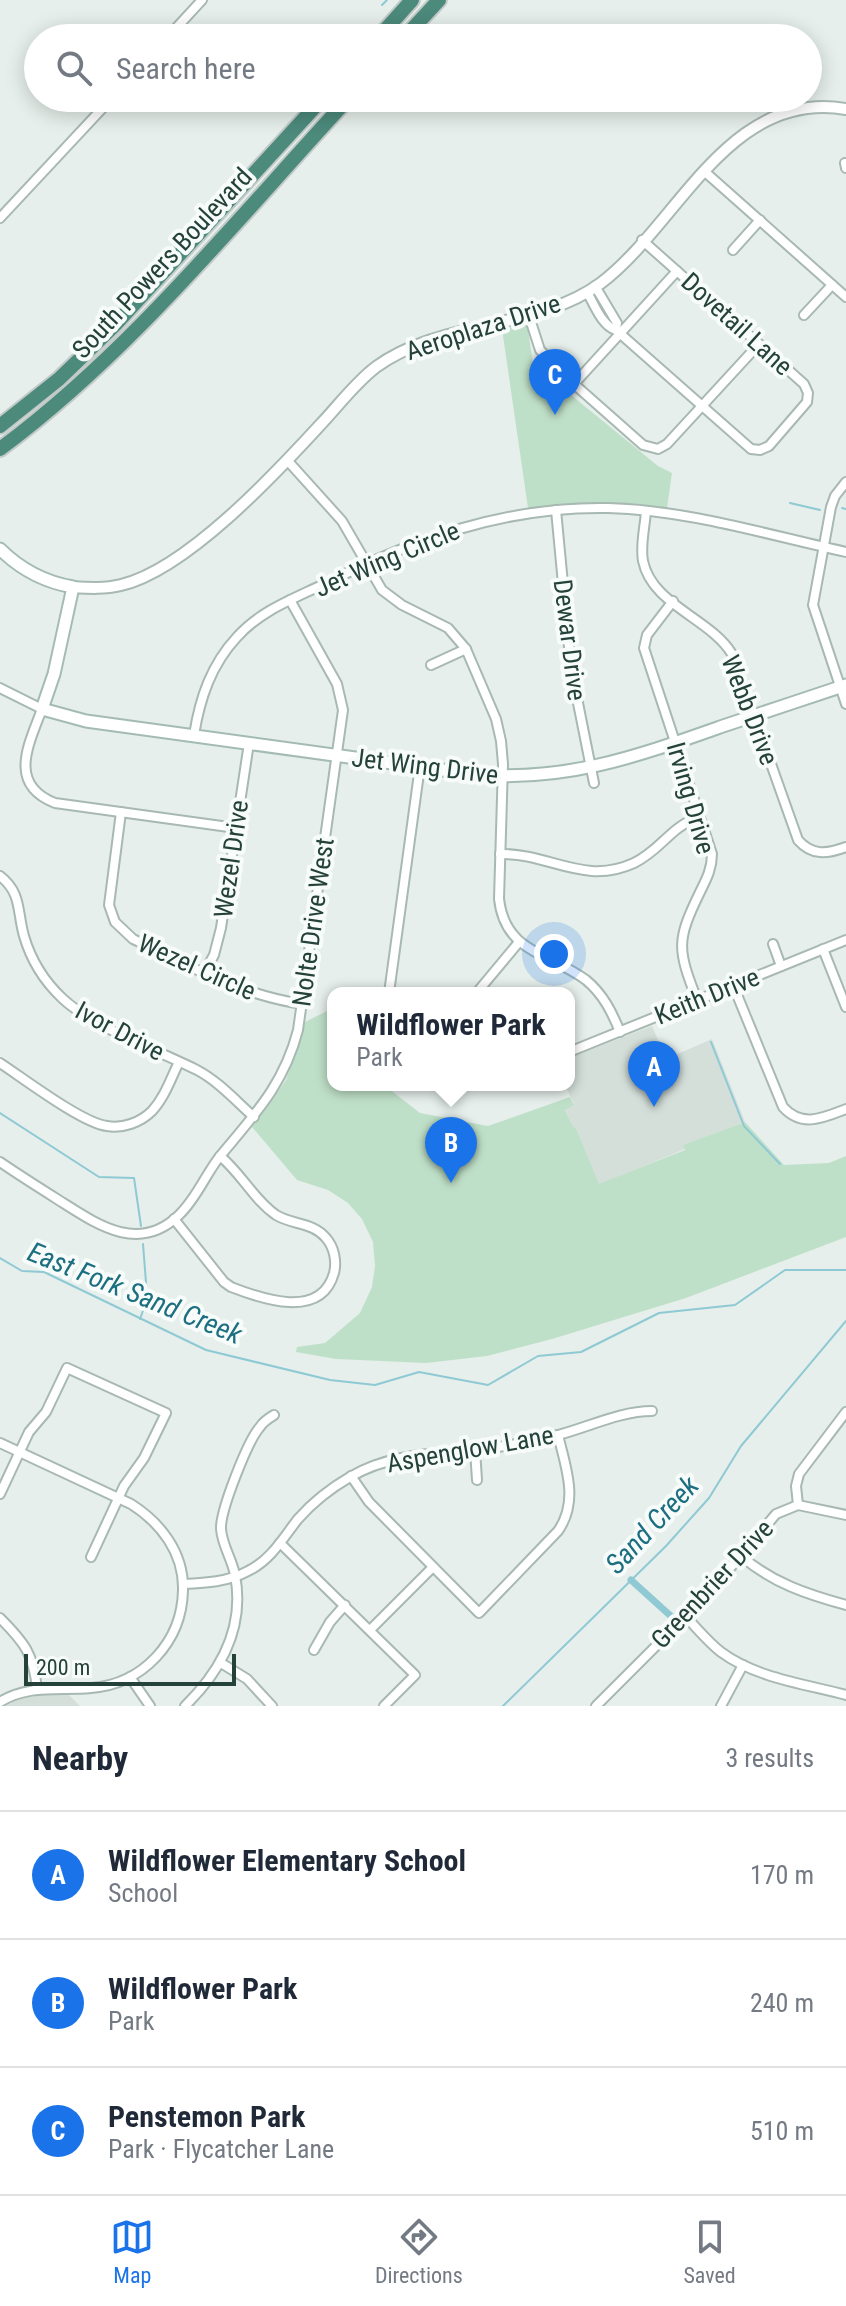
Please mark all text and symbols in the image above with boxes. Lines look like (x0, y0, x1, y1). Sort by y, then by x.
search box (24, 24, 822, 112)
icon: search (52, 46, 96, 90)
text: Search here (116, 51, 256, 86)
street label: South Powers Boulevard (66, 162, 258, 364)
street label: Dovetail Lane (676, 267, 798, 381)
street label: Aeroplaza Drive (402, 288, 564, 366)
pin: C (529, 349, 581, 415)
street label: Jet Wing Circle (310, 515, 464, 603)
street label: Dewar Drive (548, 578, 592, 702)
street label: Webb Drive (715, 651, 785, 769)
street label: Irving Drive (661, 739, 721, 857)
street label: Jet Wing Drive (350, 742, 500, 790)
street label: Wezel Drive (208, 798, 254, 920)
street label: Nolte Drive West (286, 836, 340, 1008)
street label: Wezel Circle (134, 928, 260, 1006)
your location (534, 934, 574, 974)
street label: Keith Drive (650, 961, 764, 1031)
popup (327, 987, 575, 1091)
street label: Ivor Drive (70, 995, 170, 1067)
text: Wildflower Park (356, 1007, 546, 1042)
pin: A (628, 1041, 680, 1107)
text: Park (356, 1042, 403, 1072)
pin: B (425, 1117, 477, 1183)
water label: East Fork Sand Creek (23, 1235, 247, 1351)
street label: Aspenglow Lane (384, 1420, 556, 1478)
water label: Sand Creek (599, 1469, 706, 1581)
street label: Greenbrier Drive (645, 1514, 779, 1654)
scale bar (24, 1650, 236, 1686)
text: 200 m (36, 1655, 90, 1680)
text: Nearby (32, 1738, 128, 1778)
text: 3 results (725, 1743, 814, 1773)
text: Wildflower Elementary School (108, 1843, 466, 1878)
text: A (50, 1860, 66, 1890)
text: 170 m (750, 1860, 814, 1890)
text: School (108, 1878, 178, 1908)
text: Wildflower Park (108, 1971, 297, 2006)
text: B (51, 1988, 65, 2018)
text: 240 m (750, 1988, 814, 2018)
text: Park (108, 2006, 154, 2036)
text: Penstemon Park (108, 2099, 305, 2134)
text: C (51, 2116, 65, 2146)
text: 510 m (750, 2116, 814, 2146)
text: Park · Flycatcher Lane (108, 2134, 334, 2164)
tab: Map (110, 2215, 154, 2288)
tab: Directions (375, 2215, 463, 2288)
tab: Saved (683, 2215, 736, 2288)

